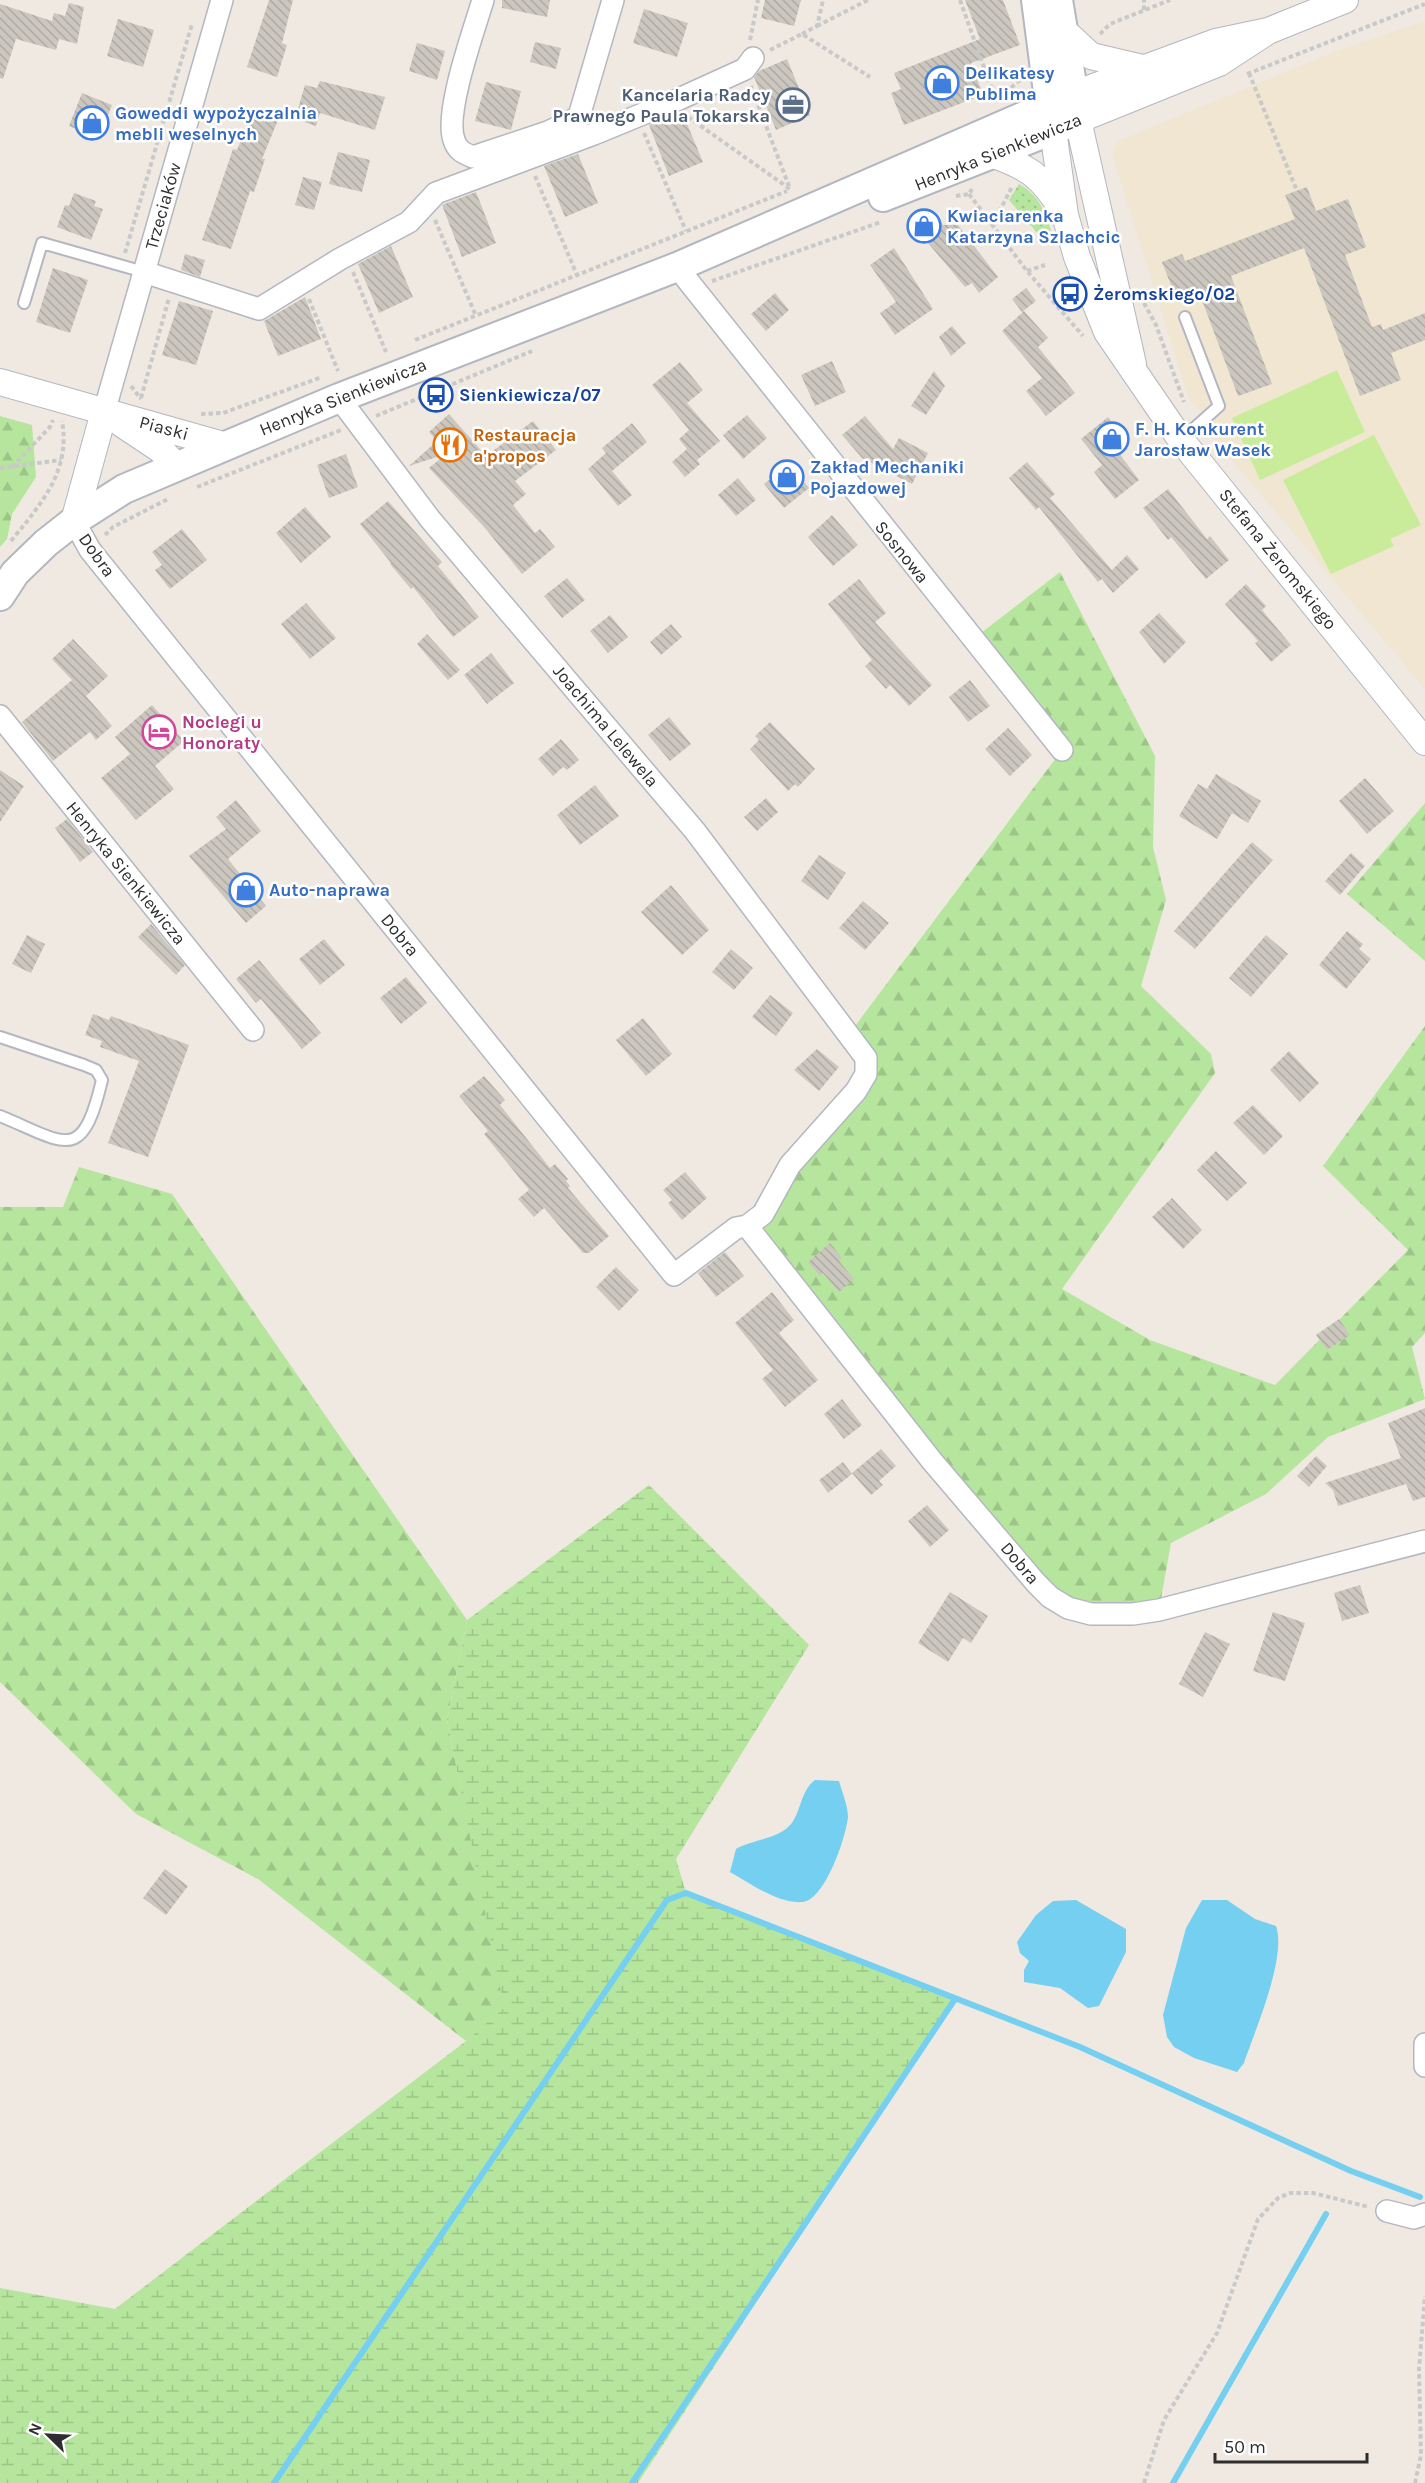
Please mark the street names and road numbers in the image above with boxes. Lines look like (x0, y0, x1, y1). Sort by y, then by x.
street label: Henryka Sienkiewicza (911, 108, 1085, 196)
street label: Trzeciaków (140, 160, 186, 252)
street label: Henryka Sienkiewicza (256, 353, 430, 441)
street label: Piaski (137, 411, 191, 445)
street label: Stefana Żeromskiego (1214, 484, 1342, 634)
street label: Sosnowa (870, 516, 934, 588)
street label: Dobra (74, 529, 120, 581)
street label: Joachima Lelewela (548, 660, 664, 792)
street label: Henryka Sienkiewicza (61, 797, 191, 949)
street label: Dobra (376, 909, 424, 961)
street label: Dobra (996, 1537, 1044, 1589)

